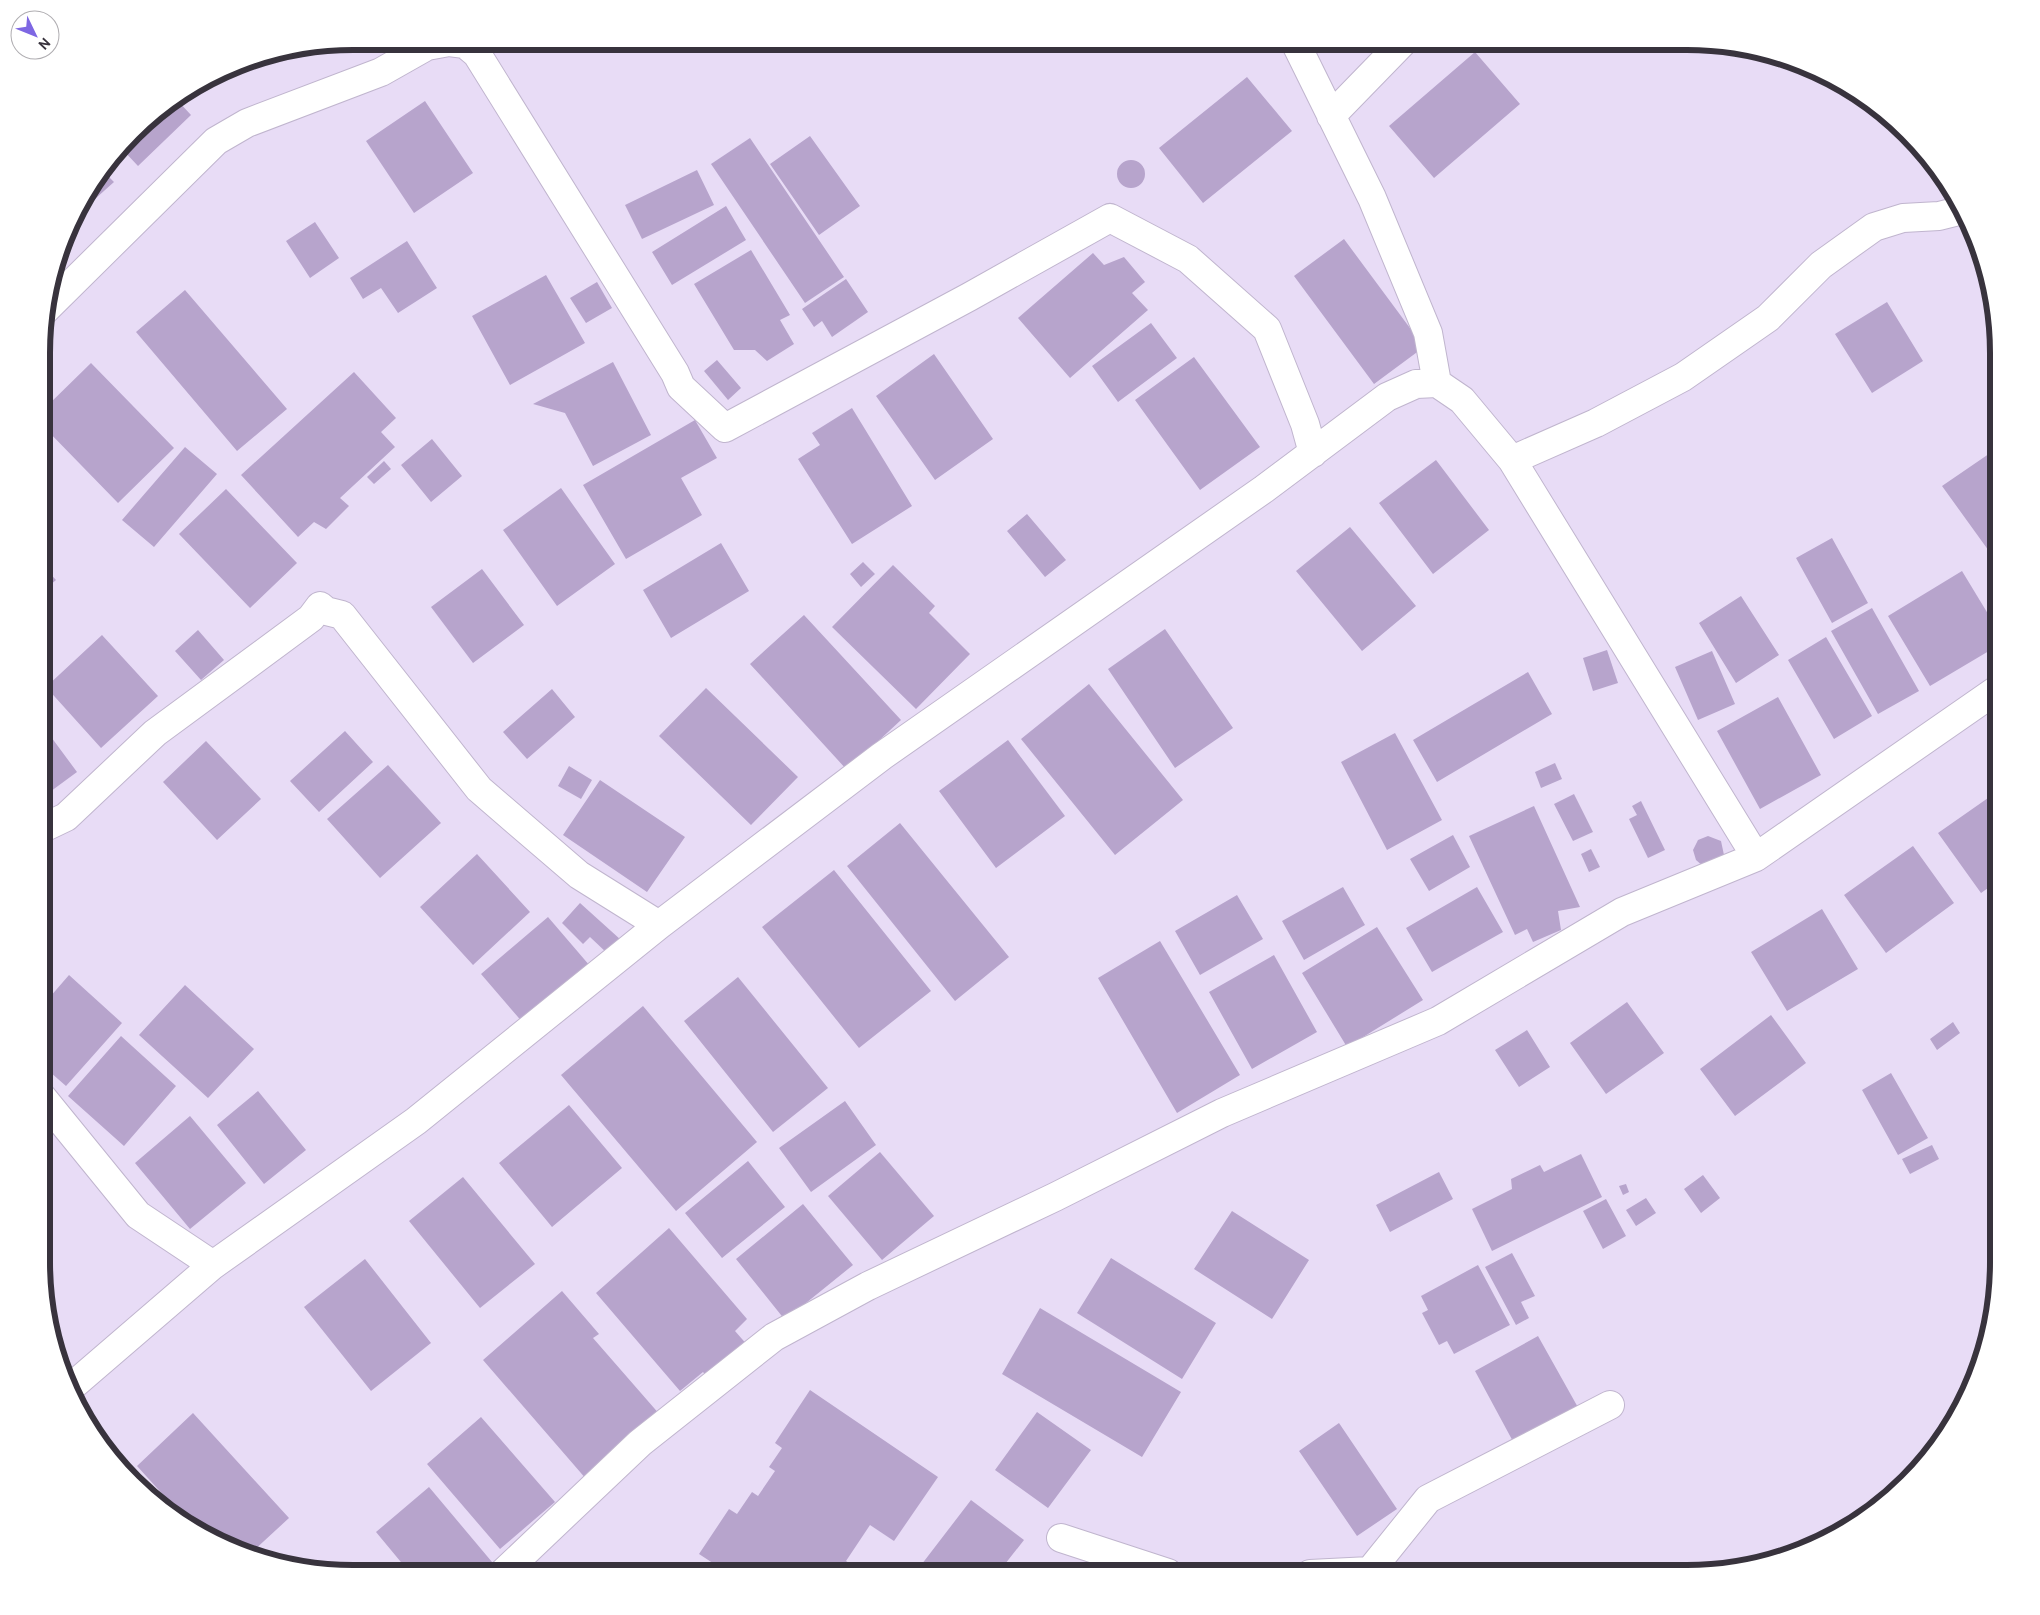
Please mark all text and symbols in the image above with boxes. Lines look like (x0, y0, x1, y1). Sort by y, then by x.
north arrow (10, 10, 60, 60)
text: N (34, 33, 53, 52)

